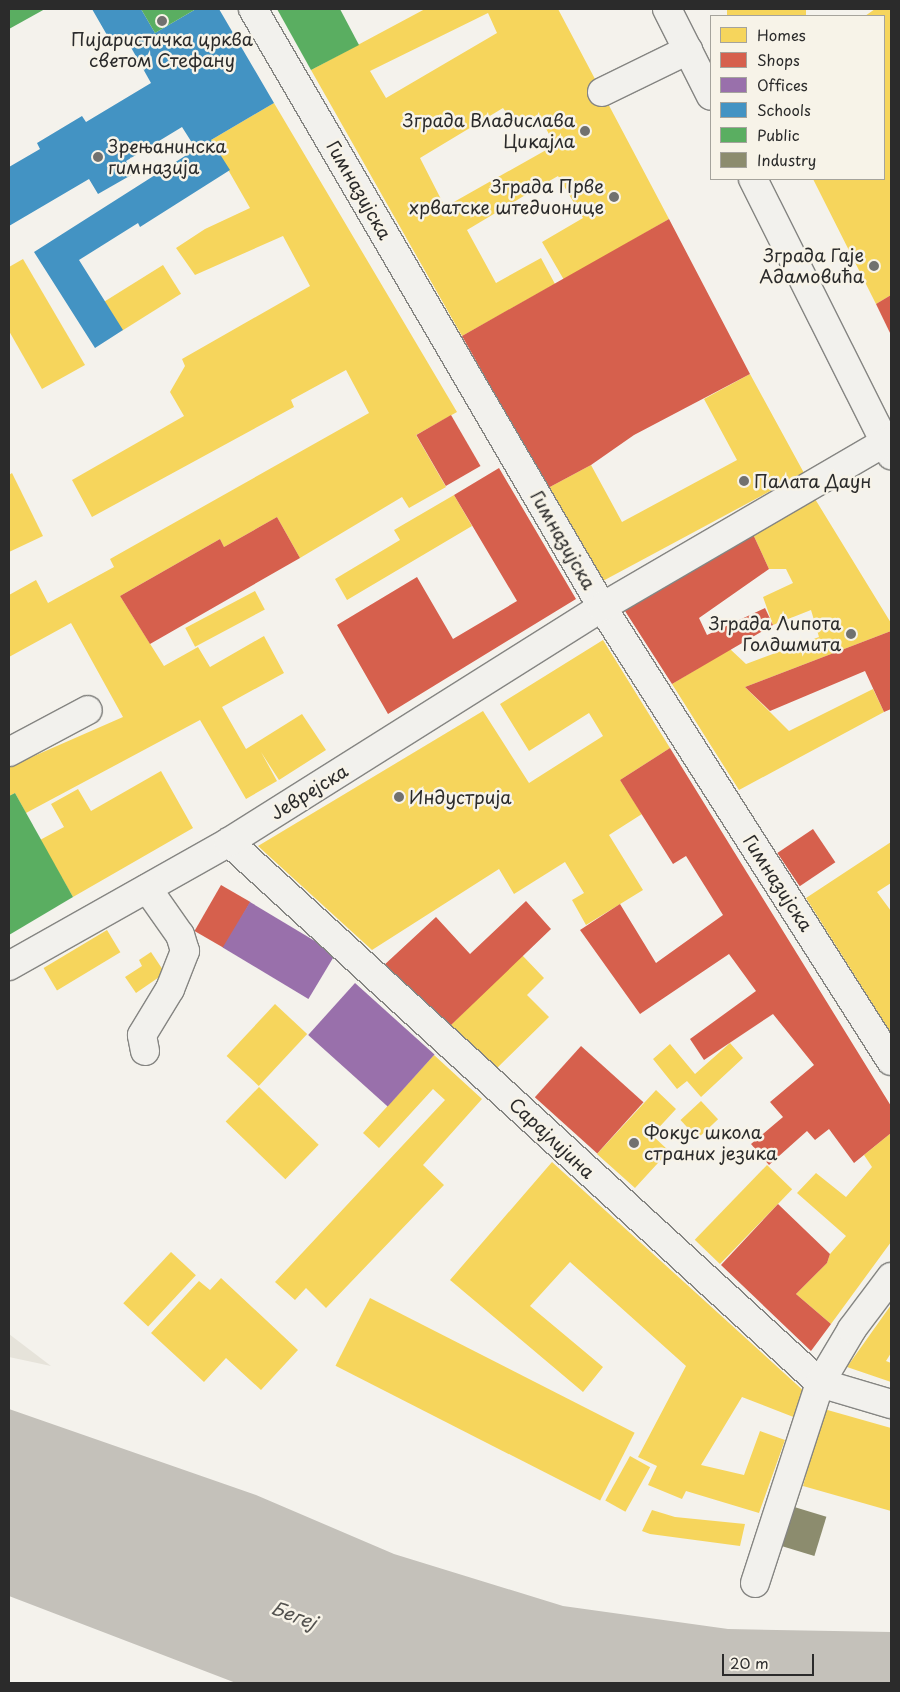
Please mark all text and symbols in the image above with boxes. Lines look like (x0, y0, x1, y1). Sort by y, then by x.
marker: Пијаристичка црква светом Стефану (156, 15, 168, 27)
legend (710, 15, 885, 180)
text: Homes (757, 23, 806, 46)
place label: Пијаристичка црква светом Стефану (70, 29, 254, 72)
text: Shops (757, 48, 800, 71)
text: Offices (757, 73, 808, 96)
text: Schools (757, 98, 811, 121)
place label: Зграда Владислава Цикајла (402, 110, 575, 152)
text: Public (757, 123, 800, 146)
marker: Зграда Владислава Цикајла (579, 125, 591, 137)
place label: Зрењанинска гимназија (108, 136, 226, 178)
street label: Гимназијска (322, 137, 396, 243)
text: Industry (757, 148, 816, 171)
marker: Зрењанинска гимназија (92, 151, 104, 163)
place label: Зграда Прве хрватске штедионице (409, 176, 604, 218)
marker: Зграда Прве хрватске штедионице (608, 191, 620, 203)
place label: Зграда Гаје Адамовића (759, 245, 864, 288)
marker: Зграда Гаје Адамовића (868, 260, 880, 272)
place label: Палата Даун (754, 470, 873, 492)
marker: Палата Даун (738, 475, 750, 487)
street label: Гимназијска (526, 487, 600, 593)
place label: Зграда Липота Голдшмита (709, 613, 841, 656)
marker: Зграда Липота Голдшмита (845, 628, 857, 640)
street label: Јеврејска (266, 760, 352, 824)
place label: Индустрија (409, 786, 512, 808)
marker: Индустрија (393, 791, 405, 803)
street label: Гимназијска (739, 831, 817, 935)
street label: Сарајлијина (505, 1093, 599, 1183)
place label: Фокус школа страних језика (644, 1122, 778, 1164)
marker: Фокус школа страних језика (628, 1137, 640, 1149)
water label: Бегеј (268, 1596, 320, 1634)
scale bar (725, 1644, 818, 1676)
text: 20 m (730, 1651, 769, 1674)

